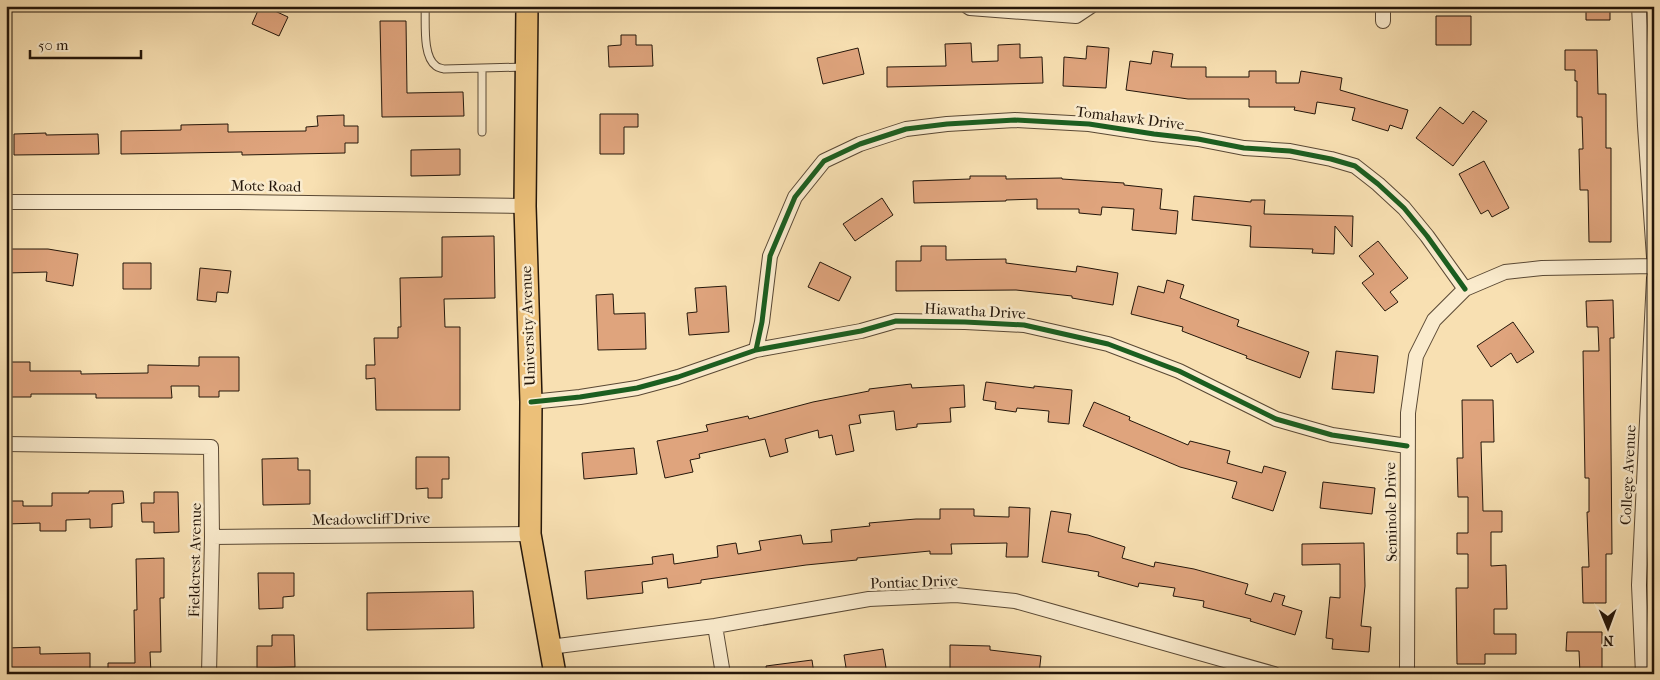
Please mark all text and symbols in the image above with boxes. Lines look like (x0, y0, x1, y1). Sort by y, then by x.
scale bar (30, 28, 141, 60)
text: 50 m (38, 36, 69, 54)
street label: Tomahawk Drive (1075, 102, 1186, 134)
street label: Mote Road (231, 176, 302, 196)
street label: University Avenue (517, 265, 539, 386)
street label: Hiawatha Drive (924, 299, 1027, 323)
street label: College Avenue (1616, 424, 1640, 526)
street label: Seminole Drive (1381, 462, 1401, 562)
street label: Fieldcrest Avenue (185, 502, 205, 618)
street label: Meadowcliff Drive (312, 509, 431, 529)
street label: Pontiac Drive (870, 571, 959, 593)
north arrow (1582, 602, 1632, 652)
text: N (1602, 632, 1614, 649)

